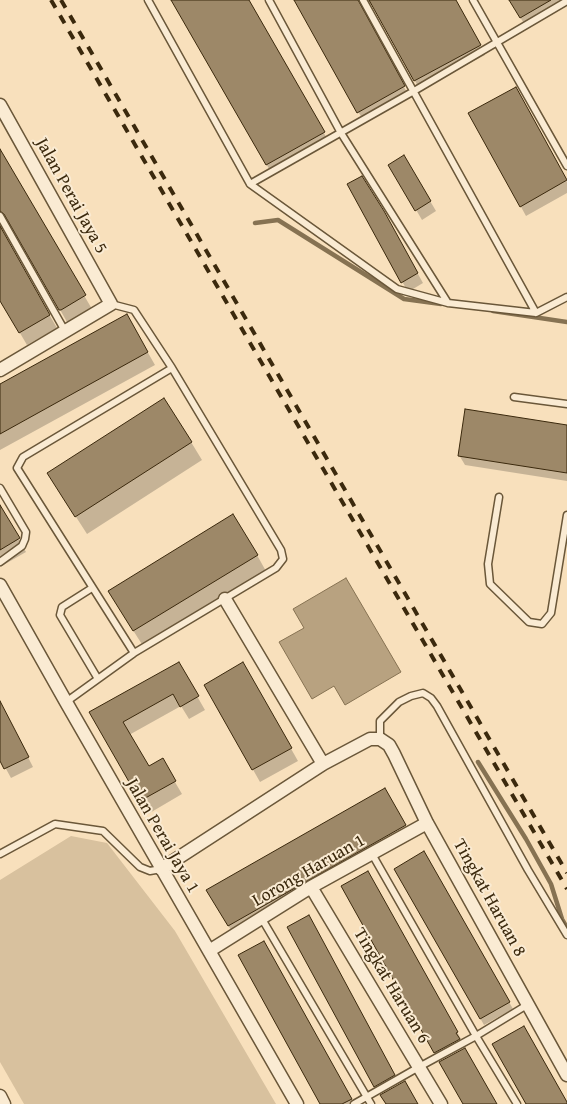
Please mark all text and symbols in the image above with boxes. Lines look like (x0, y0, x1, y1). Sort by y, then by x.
street label: Jalan Perai Jaya 5 (30, 134, 112, 258)
street label: Jalan Perai Jaya 1 (120, 775, 204, 897)
street label: Lorong Haruan 1 (249, 830, 369, 912)
street label: Tingkat Haruan 8 (448, 835, 530, 961)
street label: Tingkat Haruan 6 (348, 924, 434, 1048)

